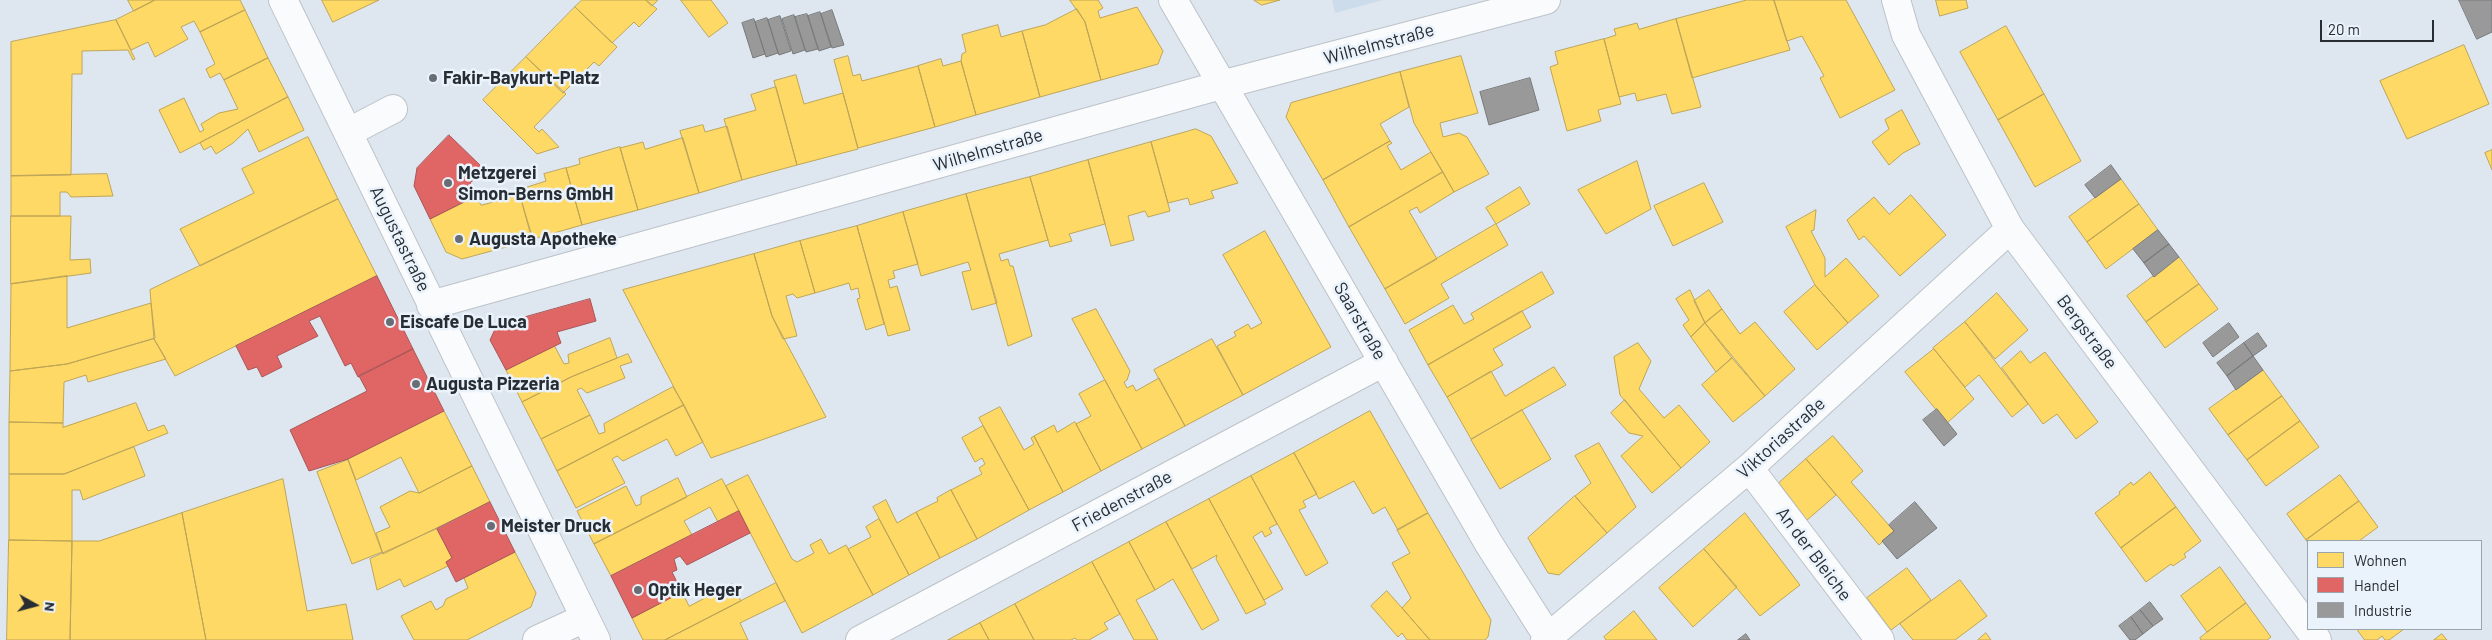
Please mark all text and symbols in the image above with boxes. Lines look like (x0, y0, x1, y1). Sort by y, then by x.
scale bar (2322, 10, 2436, 42)
street label: Wilhelmstraße (1321, 19, 1437, 69)
text: 20 m (2328, 20, 2360, 38)
place label: Fakir-Baykurt-Platz (443, 67, 599, 89)
marker: Fakir-Baykurt-Platz (427, 72, 439, 84)
street label: Wilhelmstraße (931, 124, 1045, 176)
place label: Metzgerei Simon-Berns GmbH (458, 162, 613, 204)
marker: Metzgerei Simon-Berns GmbH (442, 177, 454, 189)
street label: Augustastraße (365, 183, 435, 295)
place label: Augusta Apotheke (469, 228, 617, 250)
marker: Augusta Apotheke (453, 233, 465, 245)
street label: Saarstraße (1329, 278, 1391, 364)
street label: Bergstraße (2052, 291, 2122, 373)
place label: Eiscafe De Luca (400, 311, 527, 333)
marker: Eiscafe De Luca (384, 316, 396, 328)
place label: Augusta Pizzeria (426, 373, 559, 395)
marker: Augusta Pizzeria (410, 378, 422, 390)
street label: Viktoriastraße (1732, 393, 1830, 483)
street label: Friedenstraße (1068, 466, 1176, 536)
street label: An der Bleiche (1772, 503, 1856, 605)
place label: Meister Druck (501, 515, 611, 537)
marker: Meister Druck (485, 520, 497, 532)
legend (2307, 540, 2482, 630)
text: Wohnen (2354, 551, 2407, 569)
text: Handel (2354, 576, 2399, 594)
place label: Optik Heger (648, 579, 742, 601)
north arrow (10, 580, 60, 630)
marker: Optik Heger (632, 584, 644, 596)
text: N (41, 601, 59, 613)
text: Industrie (2354, 601, 2412, 619)

